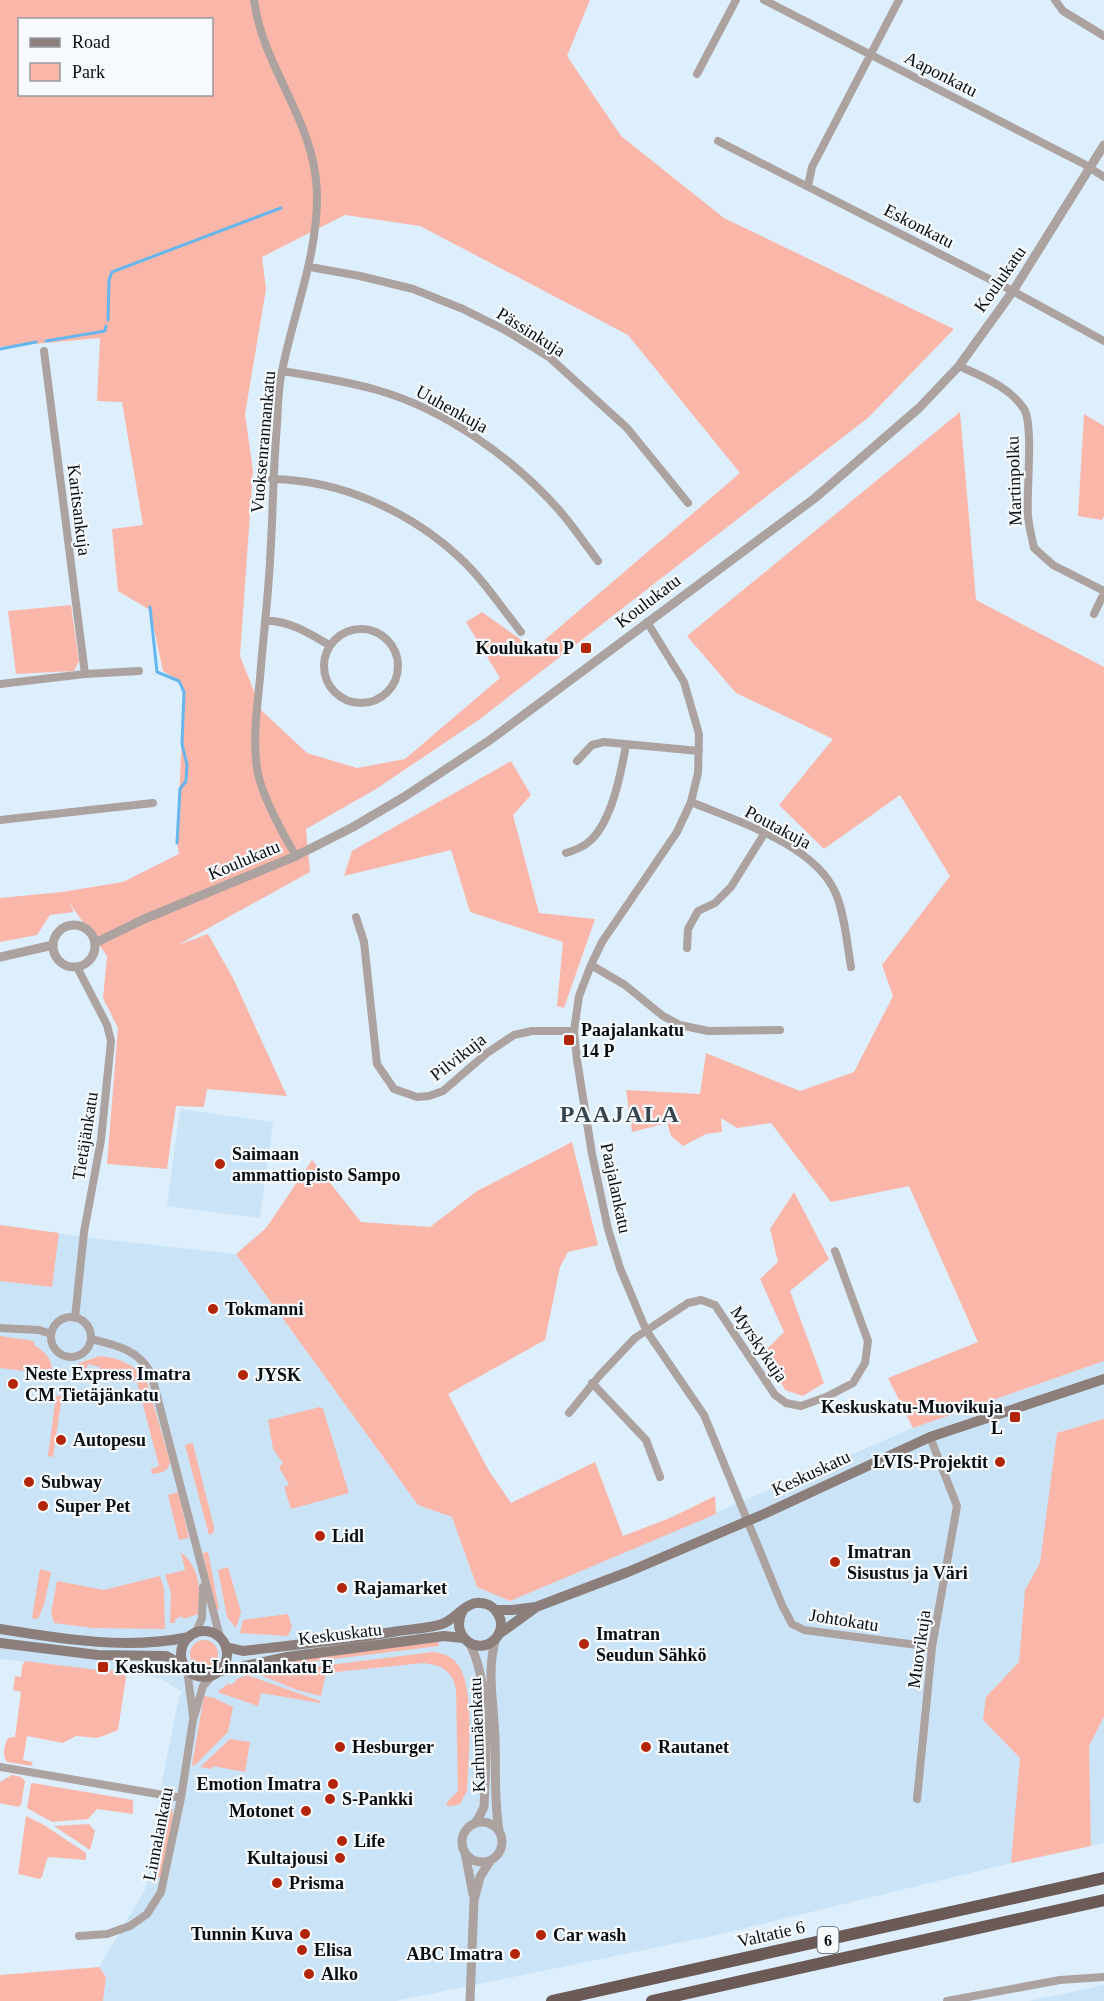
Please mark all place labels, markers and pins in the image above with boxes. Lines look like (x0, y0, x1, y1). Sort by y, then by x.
place label: Koulukatu P (475, 638, 574, 658)
marker: Koulukatu P (579, 641, 593, 655)
place label: Paajalankatu 14 P (581, 1020, 684, 1061)
marker: Paajalankatu 14 P (562, 1033, 576, 1047)
place label: Saimaan ammattiopisto Sampo (232, 1144, 401, 1185)
marker: Saimaan ammattiopisto Sampo (213, 1157, 227, 1171)
place label: Tokmanni (225, 1299, 303, 1319)
marker: Tokmanni (206, 1302, 220, 1316)
place label: Neste Express Imatra CM Tietäjänkatu (25, 1364, 191, 1405)
place label: JYSK (255, 1365, 301, 1385)
marker: JYSK (236, 1368, 250, 1382)
marker: Neste Express Imatra CM Tietäjänkatu (6, 1377, 20, 1391)
place label: Keskuskatu-Muovikuja L (821, 1397, 1003, 1438)
marker: Keskuskatu-Muovikuja L (1008, 1410, 1022, 1424)
place label: Autopesu (73, 1430, 146, 1450)
marker: Autopesu (54, 1433, 68, 1447)
place label: LVIS-Projektit (873, 1452, 988, 1472)
marker: LVIS-Projektit (993, 1455, 1007, 1469)
place label: Subway (41, 1472, 102, 1492)
marker: Subway (22, 1475, 36, 1489)
place label: Super Pet (55, 1496, 130, 1516)
marker: Super Pet (36, 1499, 50, 1513)
place label: Lidl (332, 1526, 364, 1546)
marker: Lidl (313, 1529, 327, 1543)
place label: Imatran Sisustus ja Väri (847, 1542, 968, 1583)
marker: Imatran Sisustus ja Väri (828, 1555, 842, 1569)
place label: Rajamarket (354, 1578, 447, 1598)
marker: Rajamarket (335, 1581, 349, 1595)
place label: Imatran Seudun Sähkö (596, 1624, 707, 1665)
marker: Imatran Seudun Sähkö (577, 1637, 591, 1651)
place label: Keskuskatu-Linnalankatu E (115, 1657, 334, 1677)
marker: Keskuskatu-Linnalankatu E (96, 1660, 110, 1674)
place label: Hesburger (352, 1737, 434, 1757)
place label: Rautanet (658, 1737, 729, 1757)
marker: Hesburger (333, 1740, 347, 1754)
marker: Rautanet (639, 1740, 653, 1754)
place label: Emotion Imatra (197, 1774, 321, 1794)
marker: Emotion Imatra (326, 1777, 340, 1791)
place label: S-Pankki (342, 1789, 413, 1809)
marker: S-Pankki (323, 1792, 337, 1806)
place label: Motonet (229, 1801, 294, 1821)
marker: Motonet (299, 1804, 313, 1818)
place label: Life (354, 1831, 385, 1851)
marker: Life (335, 1834, 349, 1848)
place label: Kultajousi (247, 1848, 328, 1868)
marker: Kultajousi (333, 1851, 347, 1865)
place label: Prisma (289, 1873, 344, 1893)
marker: Prisma (270, 1876, 284, 1890)
place label: Tunnin Kuva (191, 1924, 293, 1944)
place label: Car wash (553, 1925, 626, 1945)
marker: Tunnin Kuva (298, 1927, 312, 1941)
marker: Car wash (534, 1928, 548, 1942)
place label: Elisa (314, 1940, 352, 1960)
marker: Elisa (295, 1943, 309, 1957)
place label: ABC Imatra (407, 1944, 503, 1964)
marker: ABC Imatra (508, 1947, 522, 1961)
place label: Alko (321, 1964, 358, 1984)
marker: Alko (302, 1967, 316, 1981)

